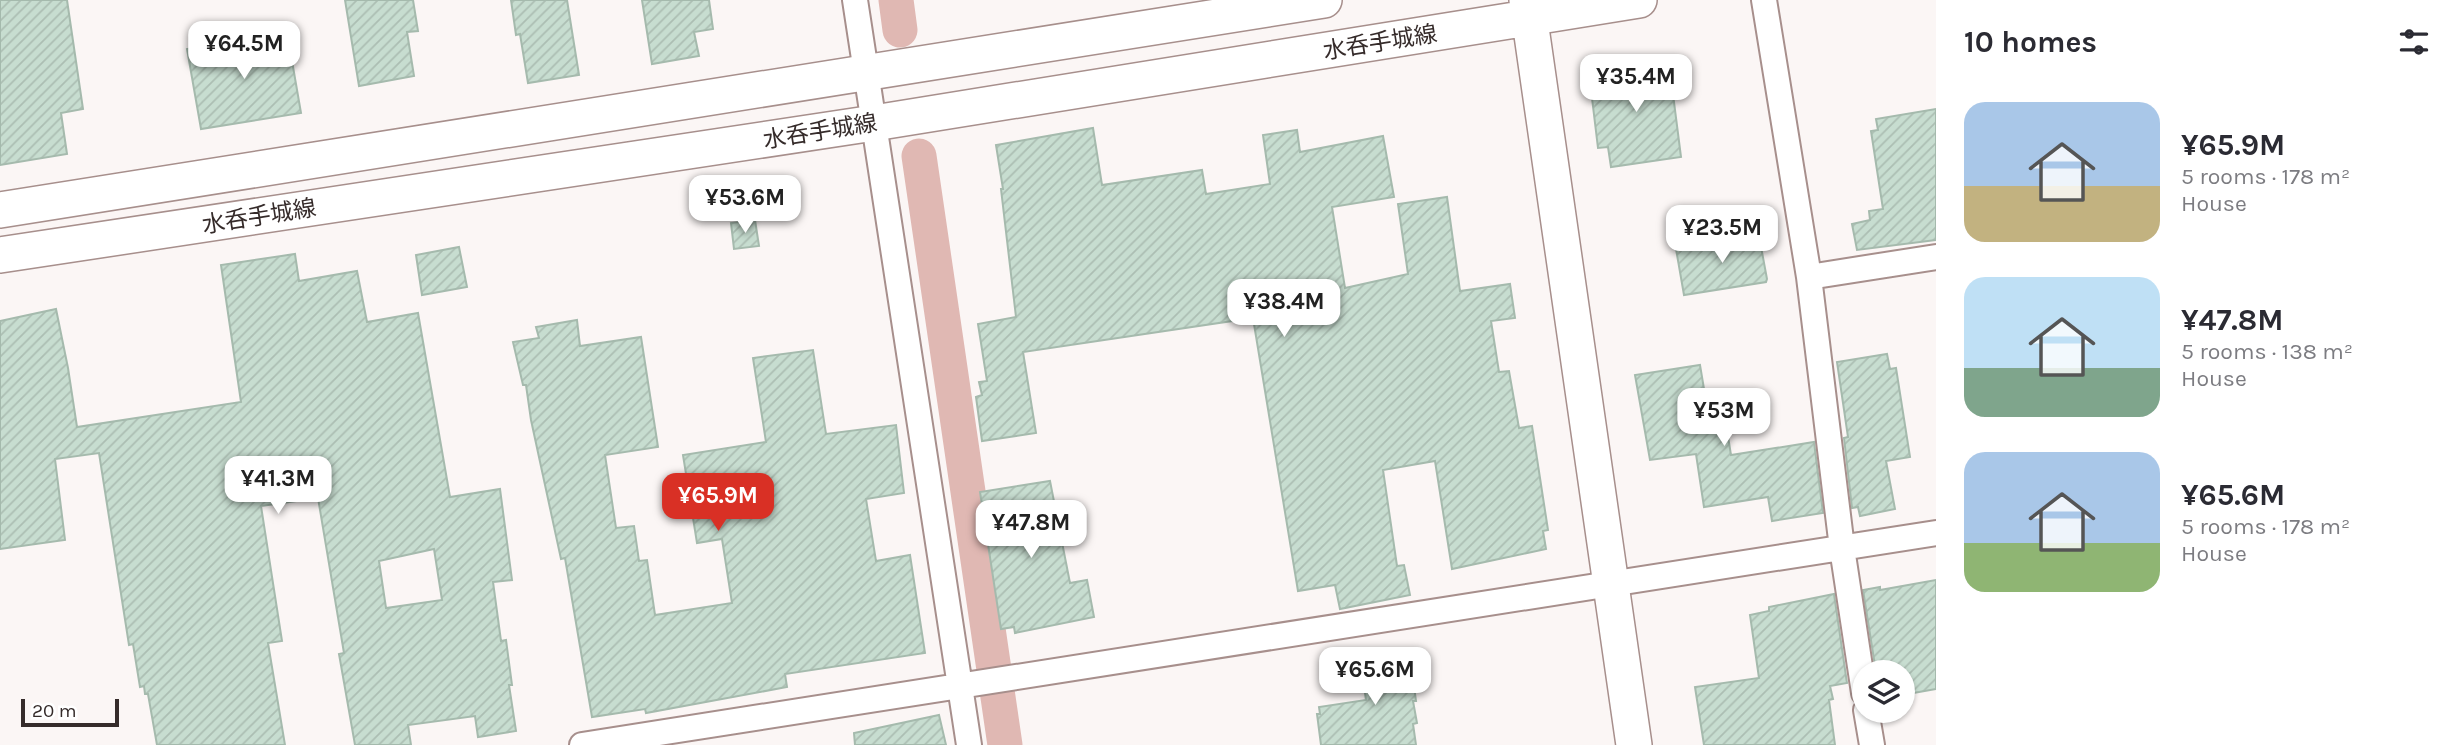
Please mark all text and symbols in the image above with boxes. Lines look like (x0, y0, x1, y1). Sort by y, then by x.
street label: 水呑手城線 (1321, 20, 1439, 65)
pin: ¥64.5M (187, 22, 301, 81)
icon: filters (2395, 23, 2433, 61)
text: 10 homes (1964, 24, 2097, 60)
text: ¥64.5M (204, 30, 284, 57)
pin: ¥35.4M (1579, 54, 1693, 114)
text: ¥35.4M (1596, 63, 1676, 90)
street label: 水呑手城線 (761, 109, 879, 154)
text: ¥65.9M (2181, 127, 2285, 163)
icon: home (2020, 130, 2104, 214)
text: 5 rooms · 178 m² (2181, 163, 2350, 190)
pin: ¥53.6M (688, 176, 802, 235)
text: ¥53.6M (705, 184, 785, 211)
text: House (2181, 190, 2247, 217)
street label: 水呑手城線 (200, 194, 318, 239)
pin: ¥23.5M (1665, 205, 1779, 265)
text: ¥23.5M (1682, 214, 1762, 241)
pin: ¥38.4M (1227, 280, 1341, 339)
text: ¥38.4M (1243, 288, 1325, 315)
text: ¥47.8M (2181, 302, 2283, 338)
icon: home (2020, 305, 2104, 389)
text: 5 rooms · 138 m² (2181, 338, 2353, 365)
text: House (2181, 365, 2247, 392)
pin: ¥53M (1683, 388, 1765, 448)
text: ¥53M (1693, 397, 1755, 424)
pin: ¥41.3M (221, 456, 335, 516)
text: ¥41.3M (241, 465, 315, 492)
pin: ¥65.9M (661, 474, 775, 533)
text: ¥65.6M (2181, 477, 2285, 513)
icon: home (2020, 480, 2104, 564)
text: ¥65.9M (678, 482, 758, 509)
pin: ¥47.8M (974, 500, 1088, 560)
text: ¥47.8M (992, 509, 1070, 536)
text: 5 rooms · 178 m² (2181, 513, 2350, 540)
text: House (2181, 540, 2247, 567)
pin: ¥65.6M (1318, 648, 1432, 707)
text: ¥65.6M (1335, 656, 1415, 683)
map controls (1852, 660, 1915, 723)
button: layers (1852, 660, 1915, 723)
scale bar (21, 696, 119, 728)
text: 20 m (32, 700, 77, 722)

